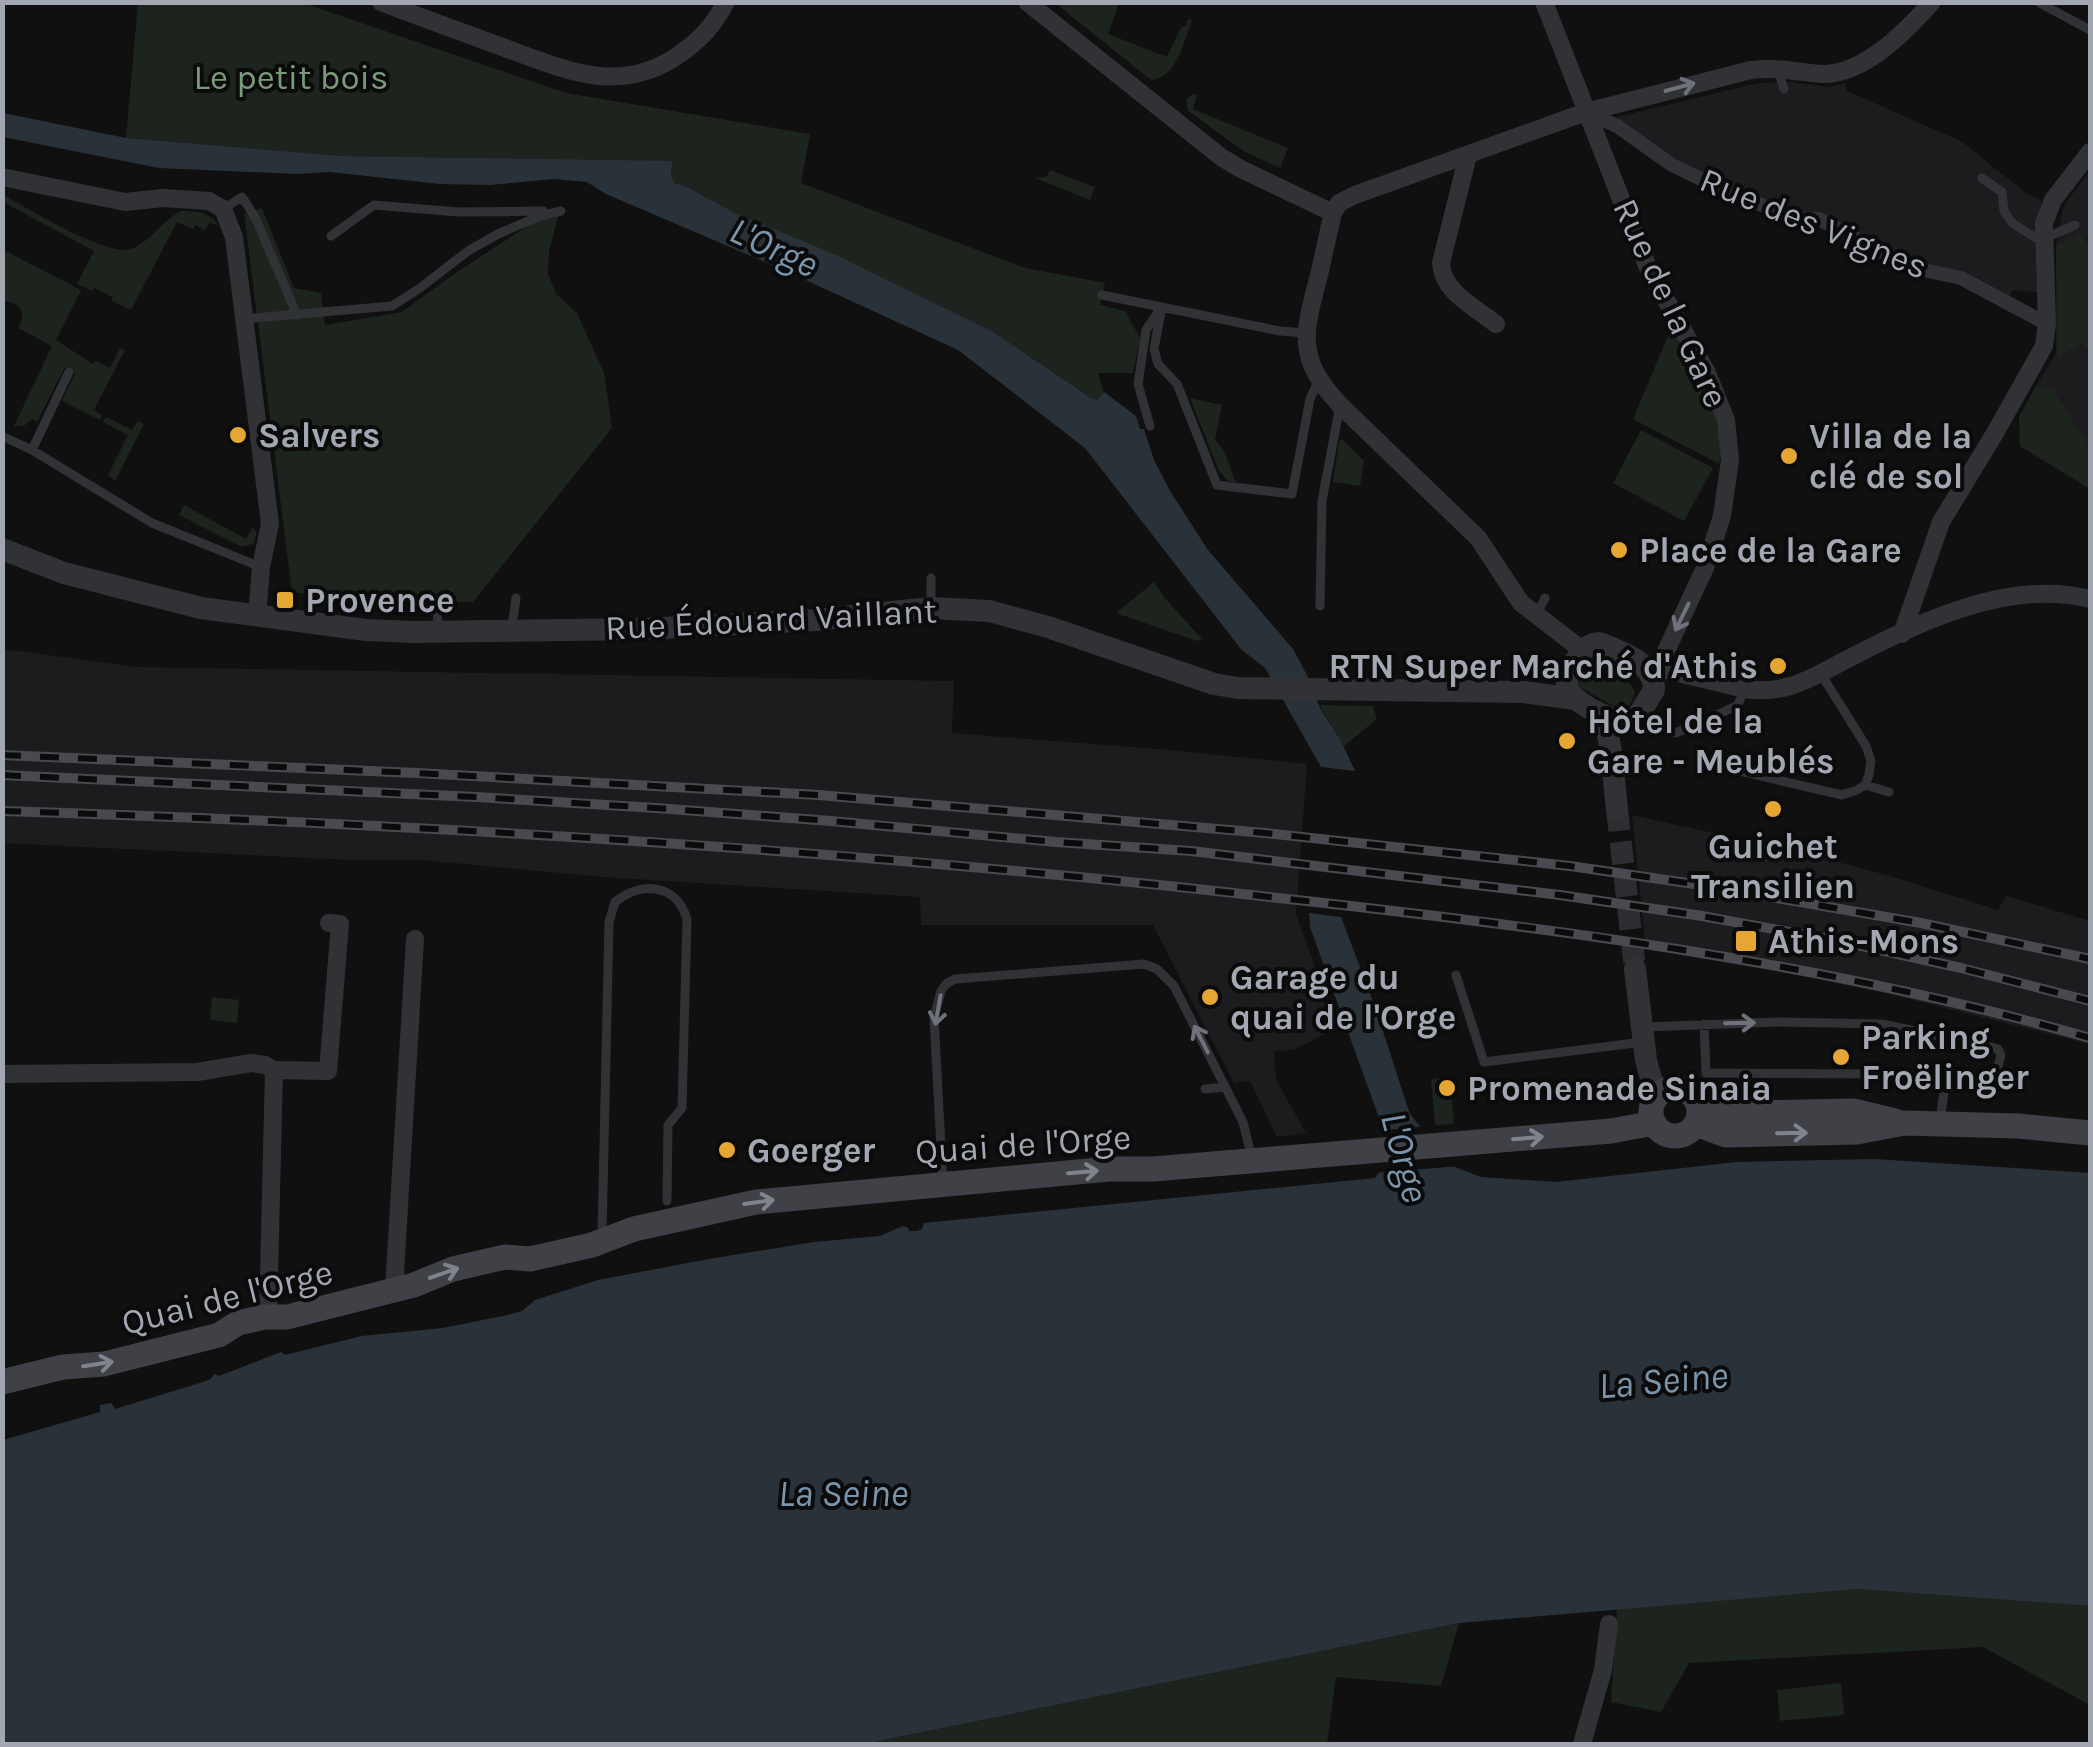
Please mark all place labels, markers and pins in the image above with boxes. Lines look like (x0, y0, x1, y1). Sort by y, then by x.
place label: Salvers (258, 415, 380, 456)
place label: Villa de la clé de sol (1809, 416, 1972, 497)
marker: Salvers (227, 424, 249, 446)
marker: Villa de la clé de sol (1778, 445, 1800, 467)
place label: Place de la Gare (1639, 530, 1902, 571)
marker: Place de la Gare (1608, 539, 1630, 561)
place label: Provence (305, 580, 454, 621)
marker: Provence (274, 589, 296, 611)
place label: RTN Super Marché d'Athis (1328, 646, 1758, 687)
marker: RTN Super Marché d'Athis (1767, 655, 1789, 677)
place label: Hôtel de la Gare - Meublés (1587, 701, 1835, 782)
marker: Hôtel de la Gare - Meublés (1556, 730, 1578, 752)
marker: Guichet Transilien (1762, 798, 1784, 820)
place label: Guichet Transilien (1691, 826, 1855, 907)
place label: Athis-Mons (1768, 921, 1959, 962)
marker: Athis-Mons (1733, 928, 1759, 954)
place label: Garage du quai de l'Orge (1230, 957, 1456, 1039)
marker: Garage du quai de l'Orge (1199, 986, 1221, 1008)
place label: Parking Froëlinger (1861, 1017, 2029, 1099)
marker: Parking Froëlinger (1830, 1046, 1852, 1068)
place label: Promenade Sinaia (1467, 1068, 1772, 1109)
marker: Promenade Sinaia (1436, 1077, 1458, 1099)
place label: Goerger (747, 1130, 875, 1172)
marker: Goerger (716, 1139, 738, 1161)

